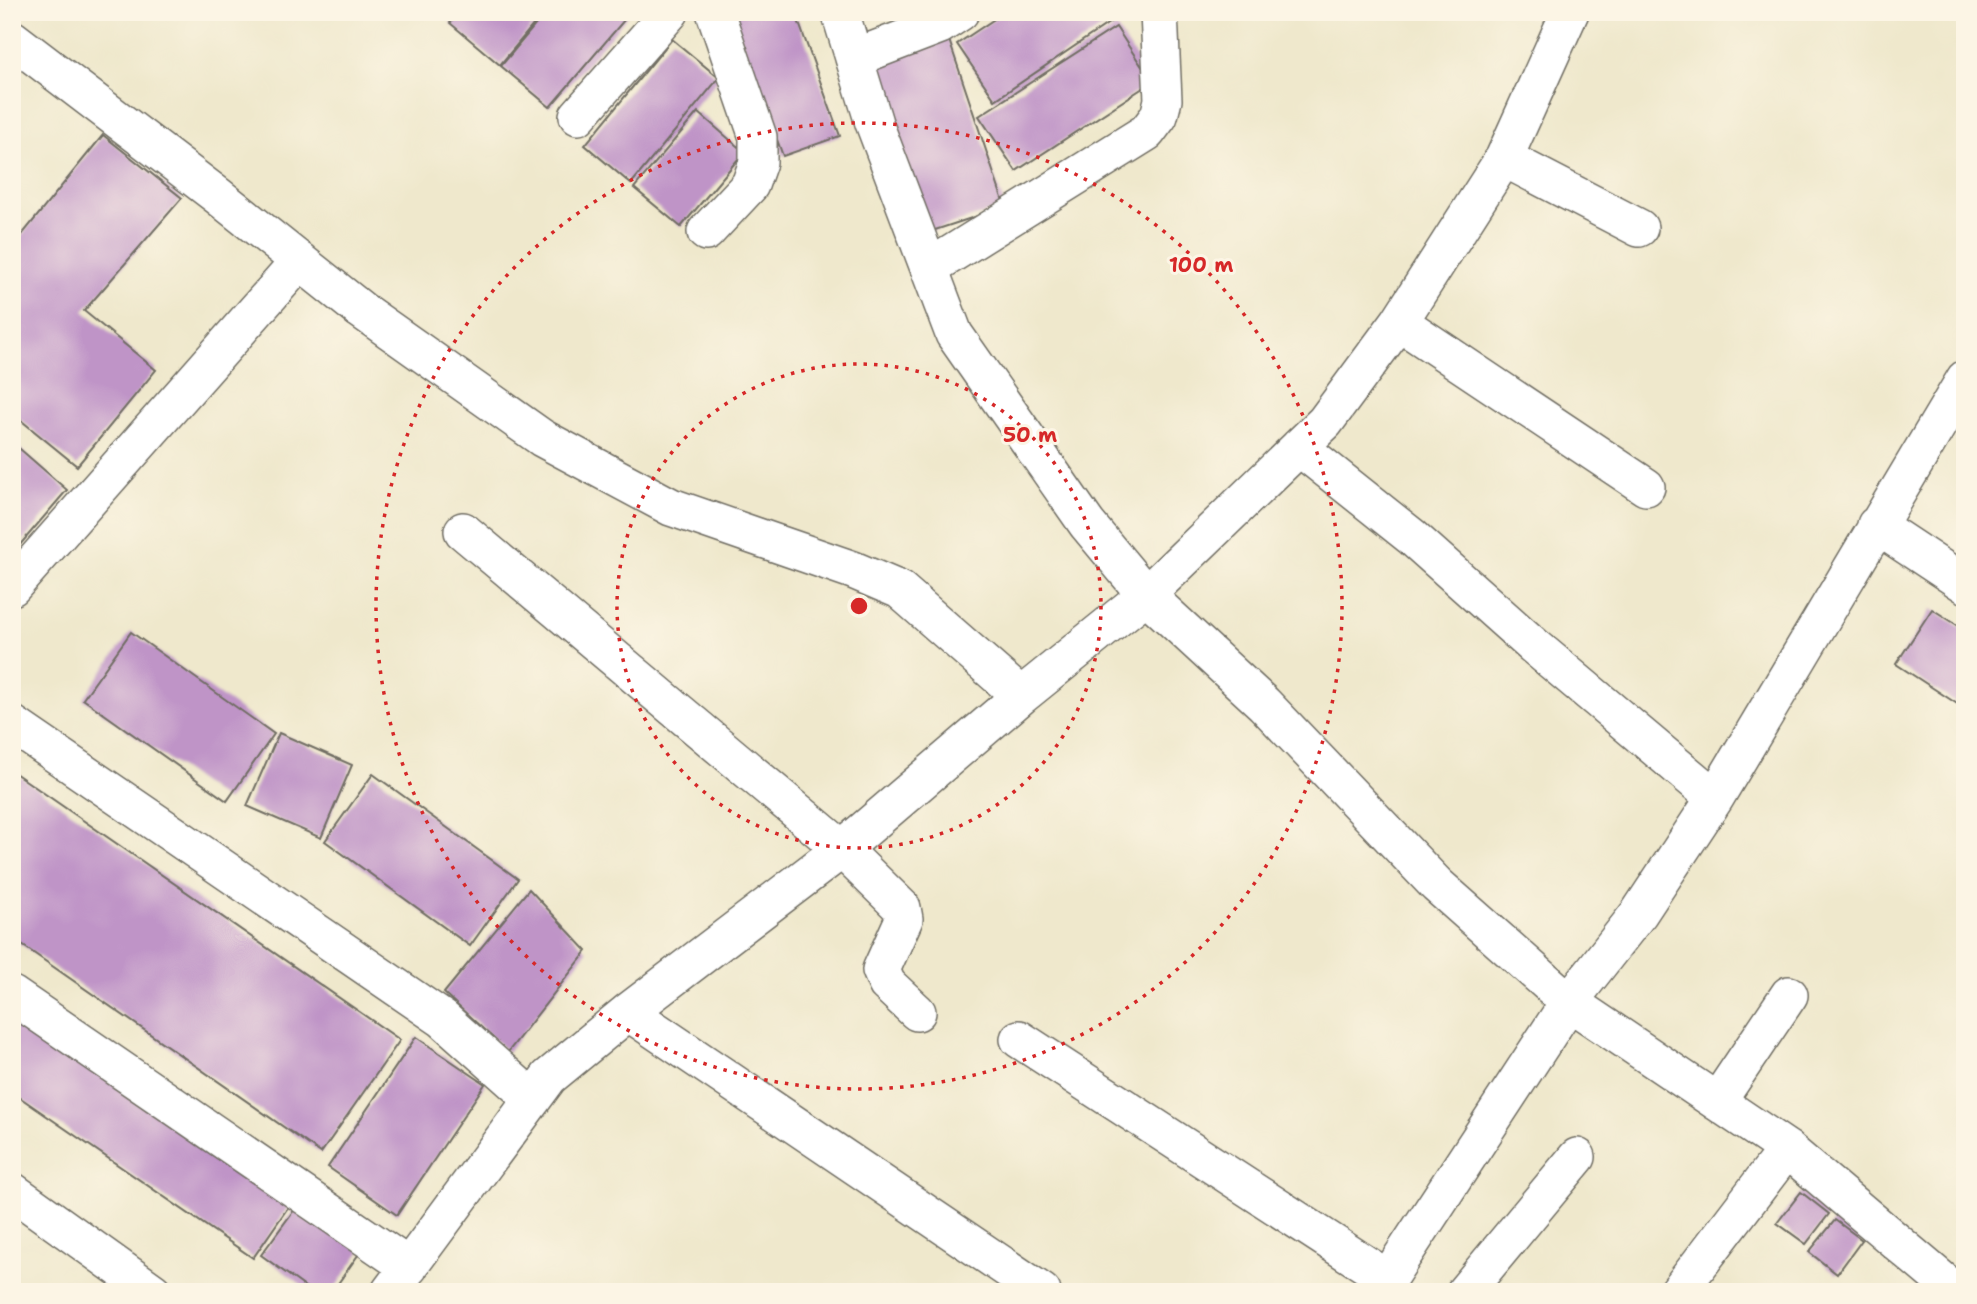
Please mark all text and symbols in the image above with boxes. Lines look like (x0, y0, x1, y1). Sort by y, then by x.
text: 100 m (1169, 251, 1233, 279)
text: 50 m (1003, 421, 1057, 449)
centre of rings (847, 594, 871, 618)

